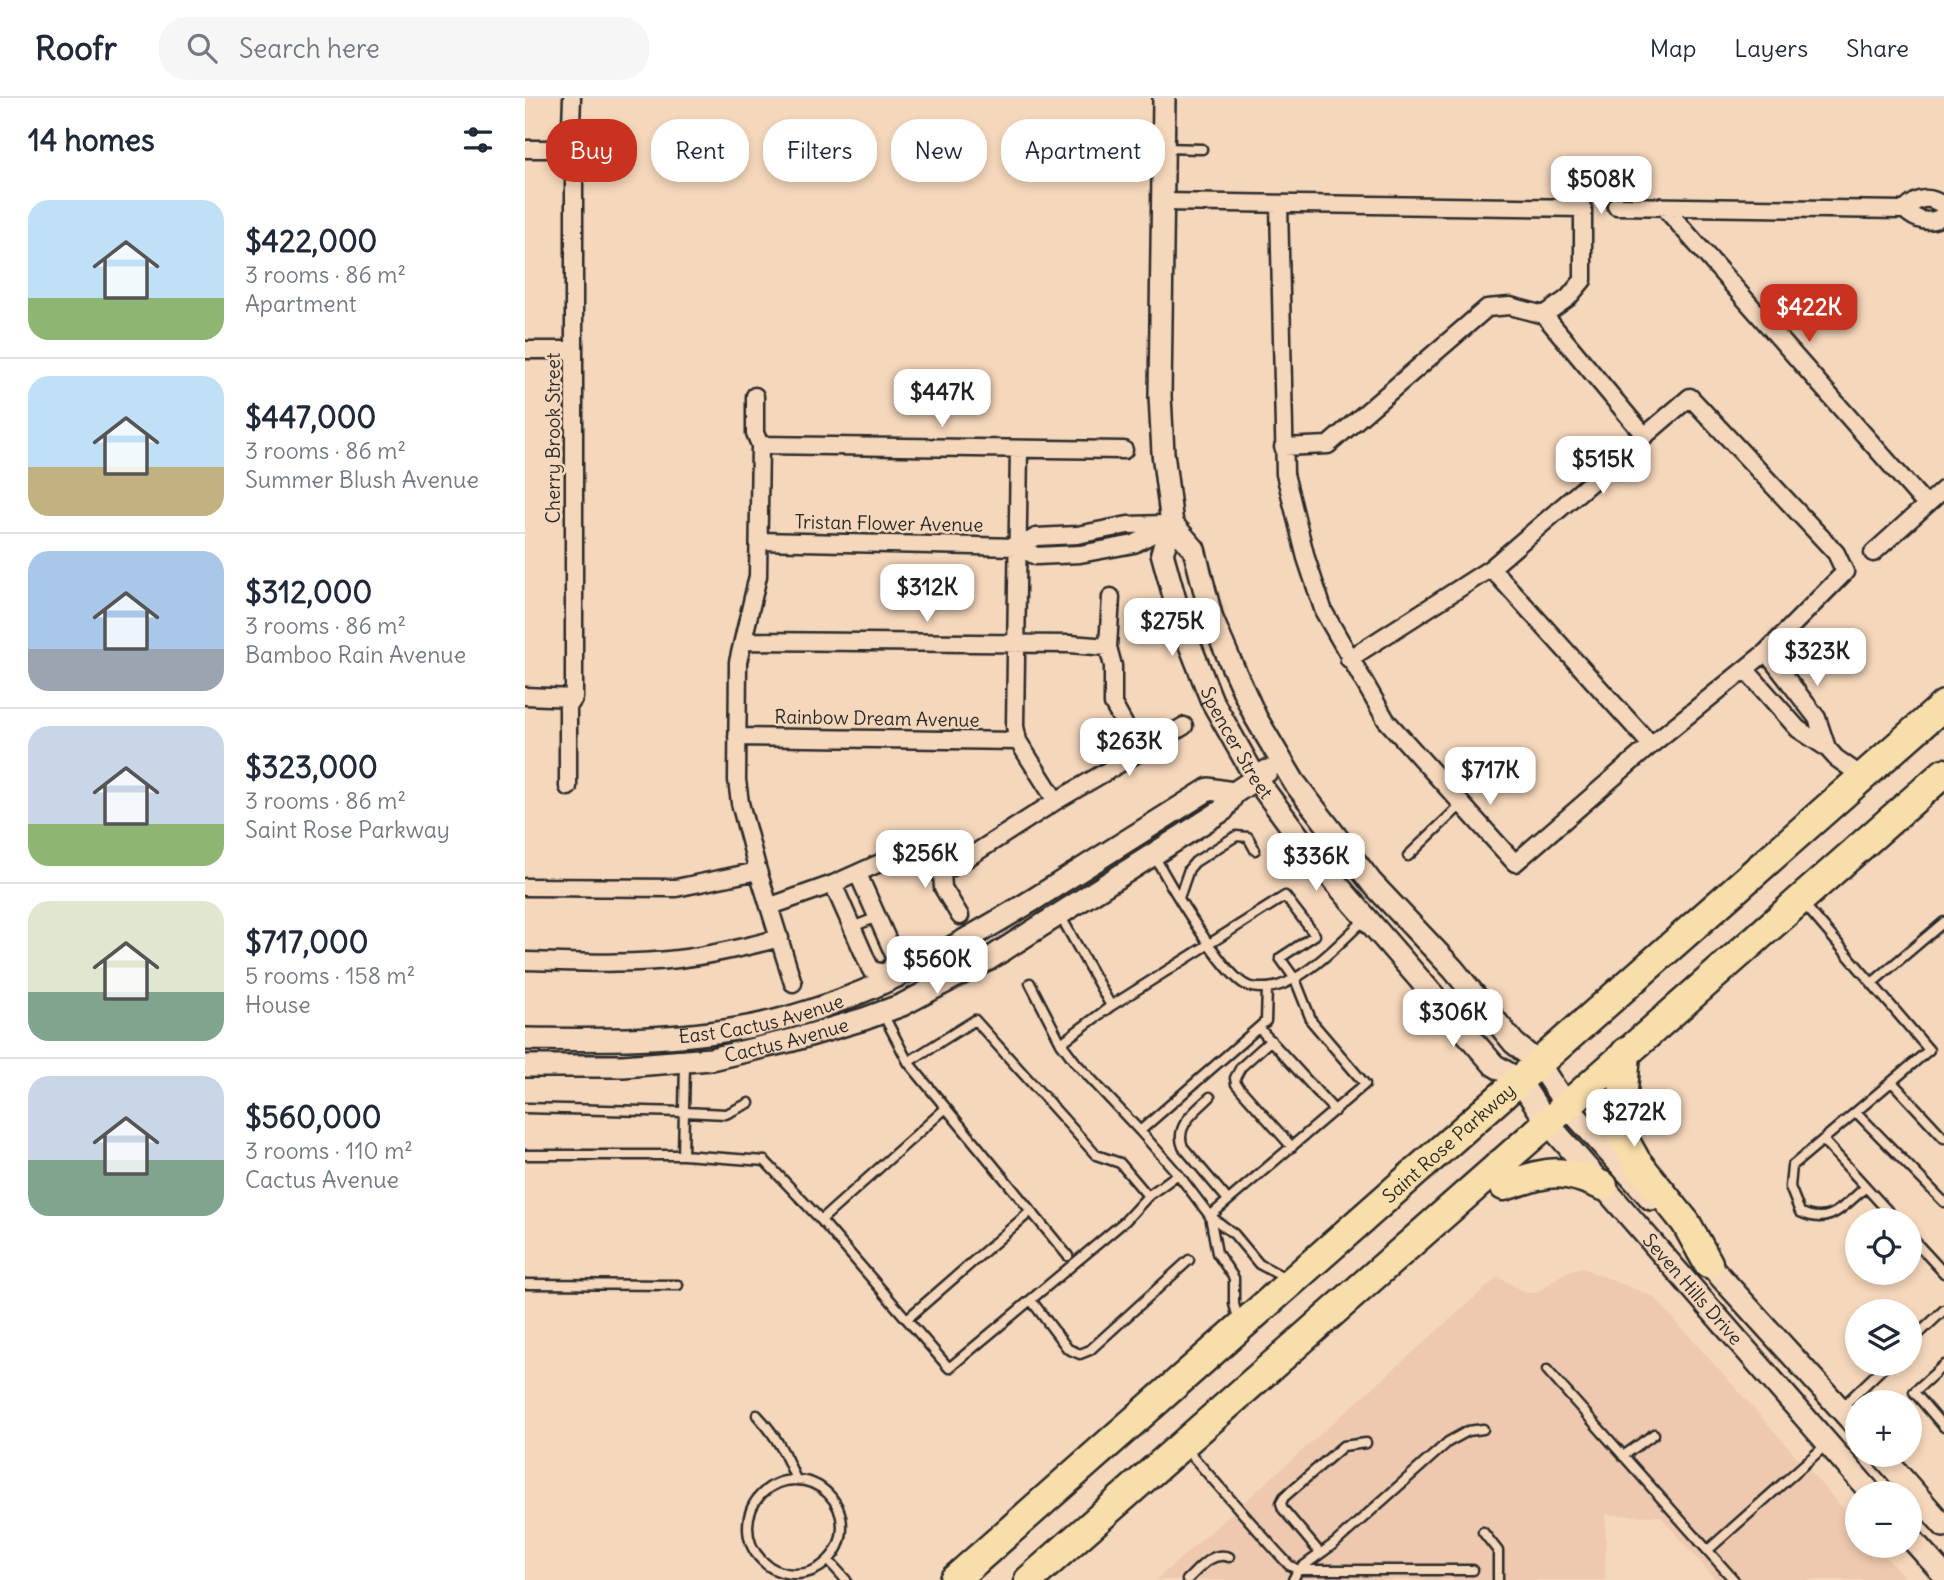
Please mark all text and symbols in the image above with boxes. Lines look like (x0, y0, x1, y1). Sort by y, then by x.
search box (159, 17, 649, 80)
text: Roofr (35, 27, 117, 69)
icon: search (183, 29, 221, 67)
text: Search here (239, 32, 380, 65)
text: Map (1650, 33, 1696, 63)
text: Layers (1734, 33, 1808, 63)
text: Share (1846, 33, 1909, 63)
chip: Buy (546, 119, 637, 182)
chip: Rent (651, 119, 749, 182)
chip: Filters (763, 119, 877, 182)
chip: New (891, 119, 987, 182)
chip: Apartment (1001, 119, 1165, 182)
text: 14 homes (28, 121, 155, 159)
icon: filters (459, 121, 497, 159)
pin: $508K (1552, 156, 1650, 216)
text: $508K (1567, 164, 1635, 193)
text: $422,000 (245, 222, 377, 260)
icon: home (84, 228, 168, 312)
text: 3 rooms · 86 m² (245, 260, 406, 289)
pin: $422K (1760, 285, 1858, 344)
text: Apartment (245, 289, 357, 318)
text: $422K (1776, 292, 1842, 321)
street label: Cherry Brook Street (541, 353, 565, 523)
pin: $447K (893, 370, 991, 429)
text: $447K (910, 377, 974, 406)
text: $447,000 (245, 398, 376, 436)
icon: home (84, 404, 168, 488)
text: 3 rooms · 86 m² (245, 436, 406, 465)
pin: $515K (1554, 436, 1652, 496)
text: $515K (1572, 444, 1634, 473)
text: Summer Blush Avenue (245, 465, 479, 494)
street label: Tristan Flower Avenue (794, 509, 984, 537)
pin: $312K (878, 564, 976, 624)
text: $312K (896, 572, 958, 601)
text: $312,000 (245, 573, 372, 611)
icon: home (84, 579, 168, 663)
pin: $275K (1123, 598, 1221, 658)
text: $275K (1140, 606, 1204, 635)
text: 3 rooms · 86 m² (245, 611, 406, 640)
pin: $323K (1768, 628, 1866, 688)
text: $323K (1784, 636, 1850, 665)
text: Bamboo Rain Avenue (245, 640, 466, 669)
street label: Spencer Street (1196, 683, 1278, 803)
street label: Rainbow Dream Avenue (774, 704, 980, 732)
pin: $263K (1080, 718, 1178, 778)
text: $263K (1096, 726, 1162, 755)
text: $323,000 (245, 748, 378, 786)
pin: $717K (1441, 748, 1539, 807)
icon: home (84, 754, 168, 838)
text: $717K (1461, 755, 1519, 784)
text: 3 rooms · 86 m² (245, 786, 406, 815)
text: Saint Rose Parkway (245, 815, 450, 844)
pin: $256K (876, 830, 974, 890)
pin: $336K (1267, 834, 1365, 893)
text: $256K (892, 838, 958, 867)
text: $336K (1283, 841, 1349, 870)
text: $717,000 (245, 923, 368, 961)
icon: home (84, 929, 168, 1013)
pin: $560K (888, 936, 986, 996)
text: $560K (903, 944, 971, 973)
text: 5 rooms · 158 m² (245, 961, 415, 990)
street label: East Cactus Avenue (676, 987, 846, 1047)
text: House (245, 990, 311, 1019)
pin: $306K (1404, 990, 1502, 1049)
text: $306K (1419, 997, 1487, 1026)
street label: Cactus Avenue (723, 1013, 851, 1067)
street label: Saint Rose Parkway (1377, 1078, 1520, 1208)
pin: $272K (1585, 1090, 1683, 1149)
text: $272K (1602, 1097, 1666, 1126)
text: $560,000 (245, 1098, 381, 1136)
icon: home (84, 1104, 168, 1188)
text: 3 rooms · 110 m² (245, 1136, 413, 1165)
text: Cactus Avenue (245, 1165, 399, 1194)
map controls (1845, 1208, 1922, 1558)
button: locate (1845, 1208, 1922, 1285)
street label: Seven Hills Drive (1638, 1228, 1748, 1350)
button: layers (1845, 1299, 1922, 1376)
button: + (1845, 1390, 1922, 1467)
button: − (1845, 1481, 1922, 1558)

